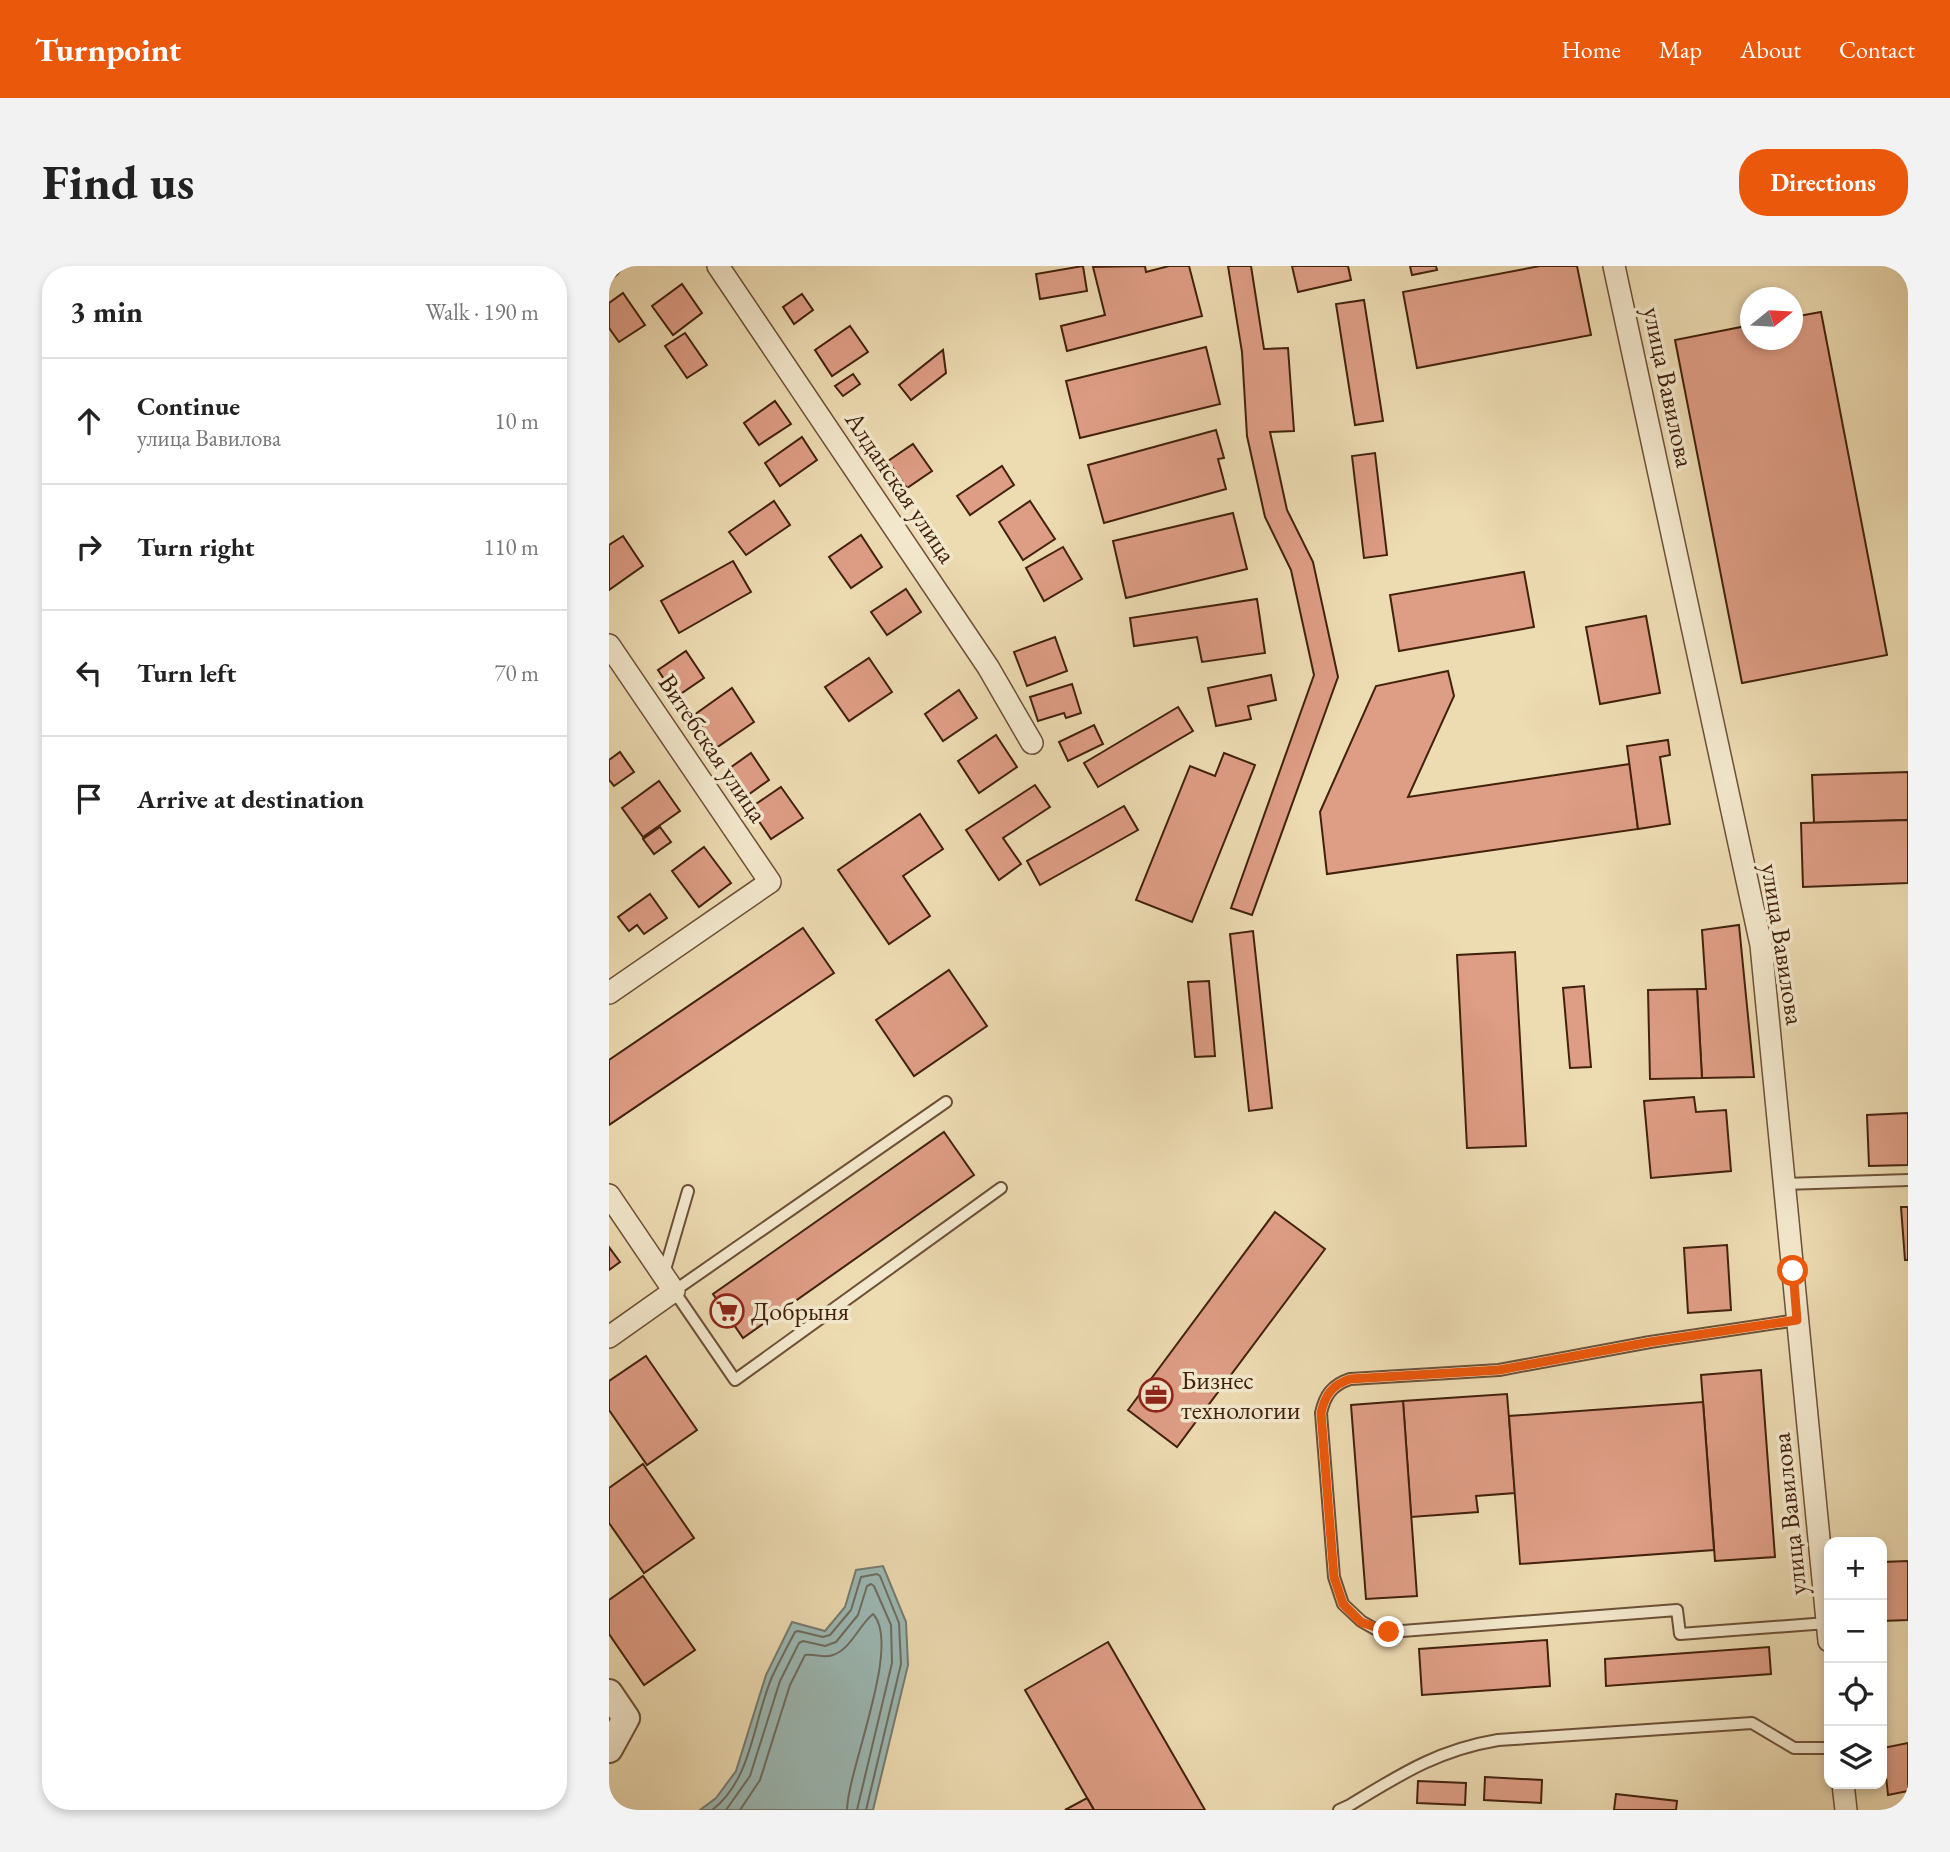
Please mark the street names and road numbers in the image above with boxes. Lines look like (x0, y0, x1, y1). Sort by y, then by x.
street label: улица Вавилова (1635, 304, 1703, 471)
street label: Алданская улица (837, 404, 965, 570)
street label: Витебская улица (651, 667, 776, 829)
street label: улица Вавилова (1753, 861, 1813, 1028)
street label: улица Вавилова (1764, 1431, 1814, 1597)

